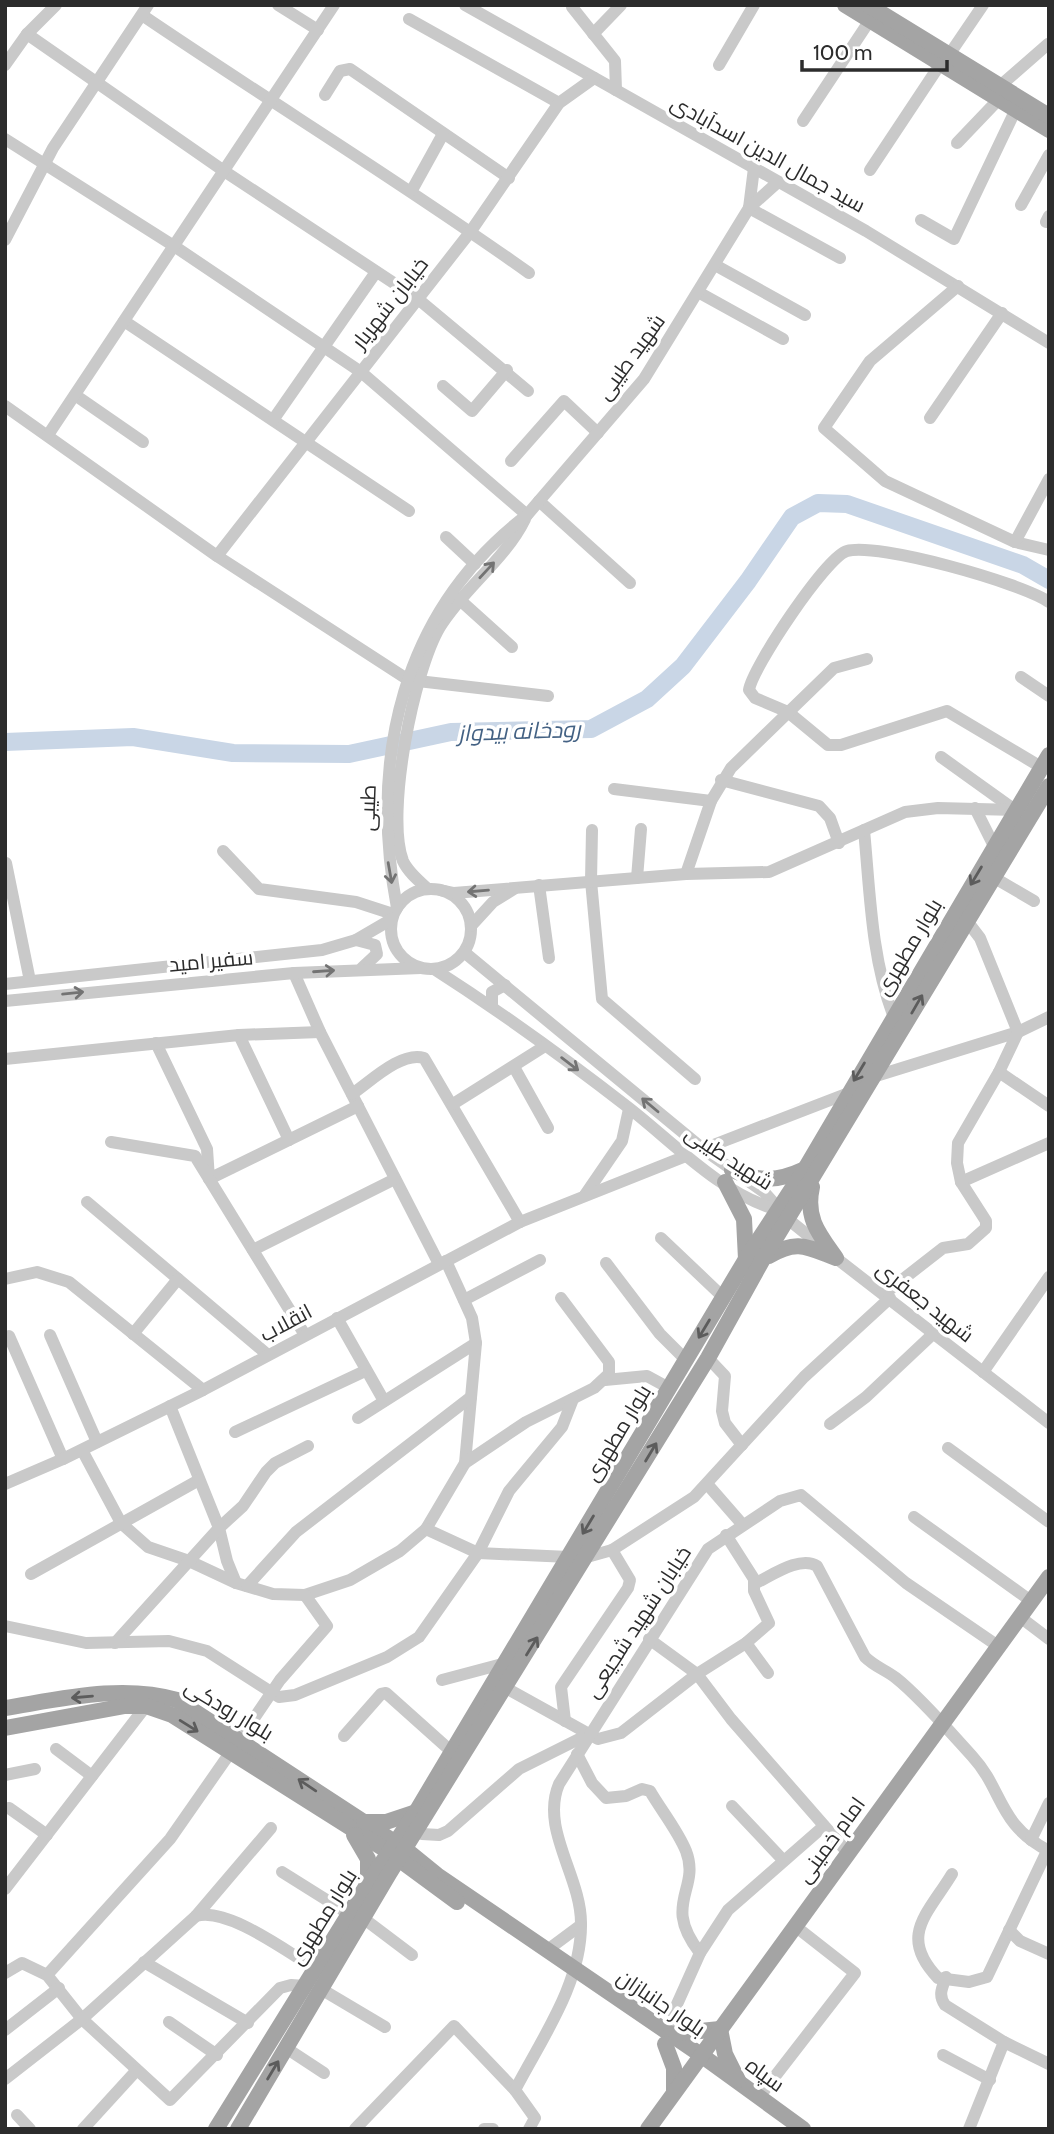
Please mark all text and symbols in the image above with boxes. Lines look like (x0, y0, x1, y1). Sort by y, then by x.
scale bar (802, 28, 947, 72)
text: 100 m (813, 40, 872, 65)
street label: سید جمال الدین اسدآبادی (666, 90, 870, 218)
street label: خیابان شهریار (345, 252, 434, 355)
street label: شهید طیبی (591, 309, 671, 405)
one-way arrow (479, 561, 495, 579)
water label: رودخانه بیدواز (454, 715, 583, 747)
street label: طیبی (354, 784, 382, 832)
one-way arrow (384, 861, 397, 884)
one-way arrow (968, 866, 982, 886)
one-way arrow (468, 885, 490, 898)
street label: بلوار مطهری (870, 894, 948, 1000)
street label: سفیر امید (168, 944, 254, 977)
one-way arrow (312, 964, 335, 977)
one-way arrow (61, 987, 84, 1000)
one-way arrow (911, 994, 925, 1014)
one-way arrow (560, 1057, 579, 1071)
one-way arrow (852, 1061, 866, 1081)
one-way arrow (641, 1097, 659, 1113)
street label: شهید طیبی (680, 1120, 778, 1196)
street label: شهید جعفری (871, 1256, 979, 1348)
street label: انقلاب (255, 1299, 316, 1347)
one-way arrow (697, 1319, 711, 1339)
street label: بلوار مطهری (579, 1380, 657, 1486)
one-way arrow (644, 1442, 658, 1462)
one-way arrow (580, 1514, 594, 1534)
street label: خیابان شهید شجیعی (579, 1541, 697, 1703)
one-way arrow (525, 1636, 539, 1656)
street label: بلوار رودکی (180, 1673, 278, 1747)
one-way arrow (71, 1690, 93, 1703)
one-way arrow (179, 1719, 199, 1733)
one-way arrow (298, 1778, 317, 1792)
street label: امام خمینی (791, 1792, 872, 1889)
street label: بلوار مطهری (283, 1864, 363, 1970)
street label: بلوار جانبازان (612, 1964, 710, 2042)
street label: سپاه (740, 2052, 790, 2098)
one-way arrow (266, 2061, 280, 2081)

